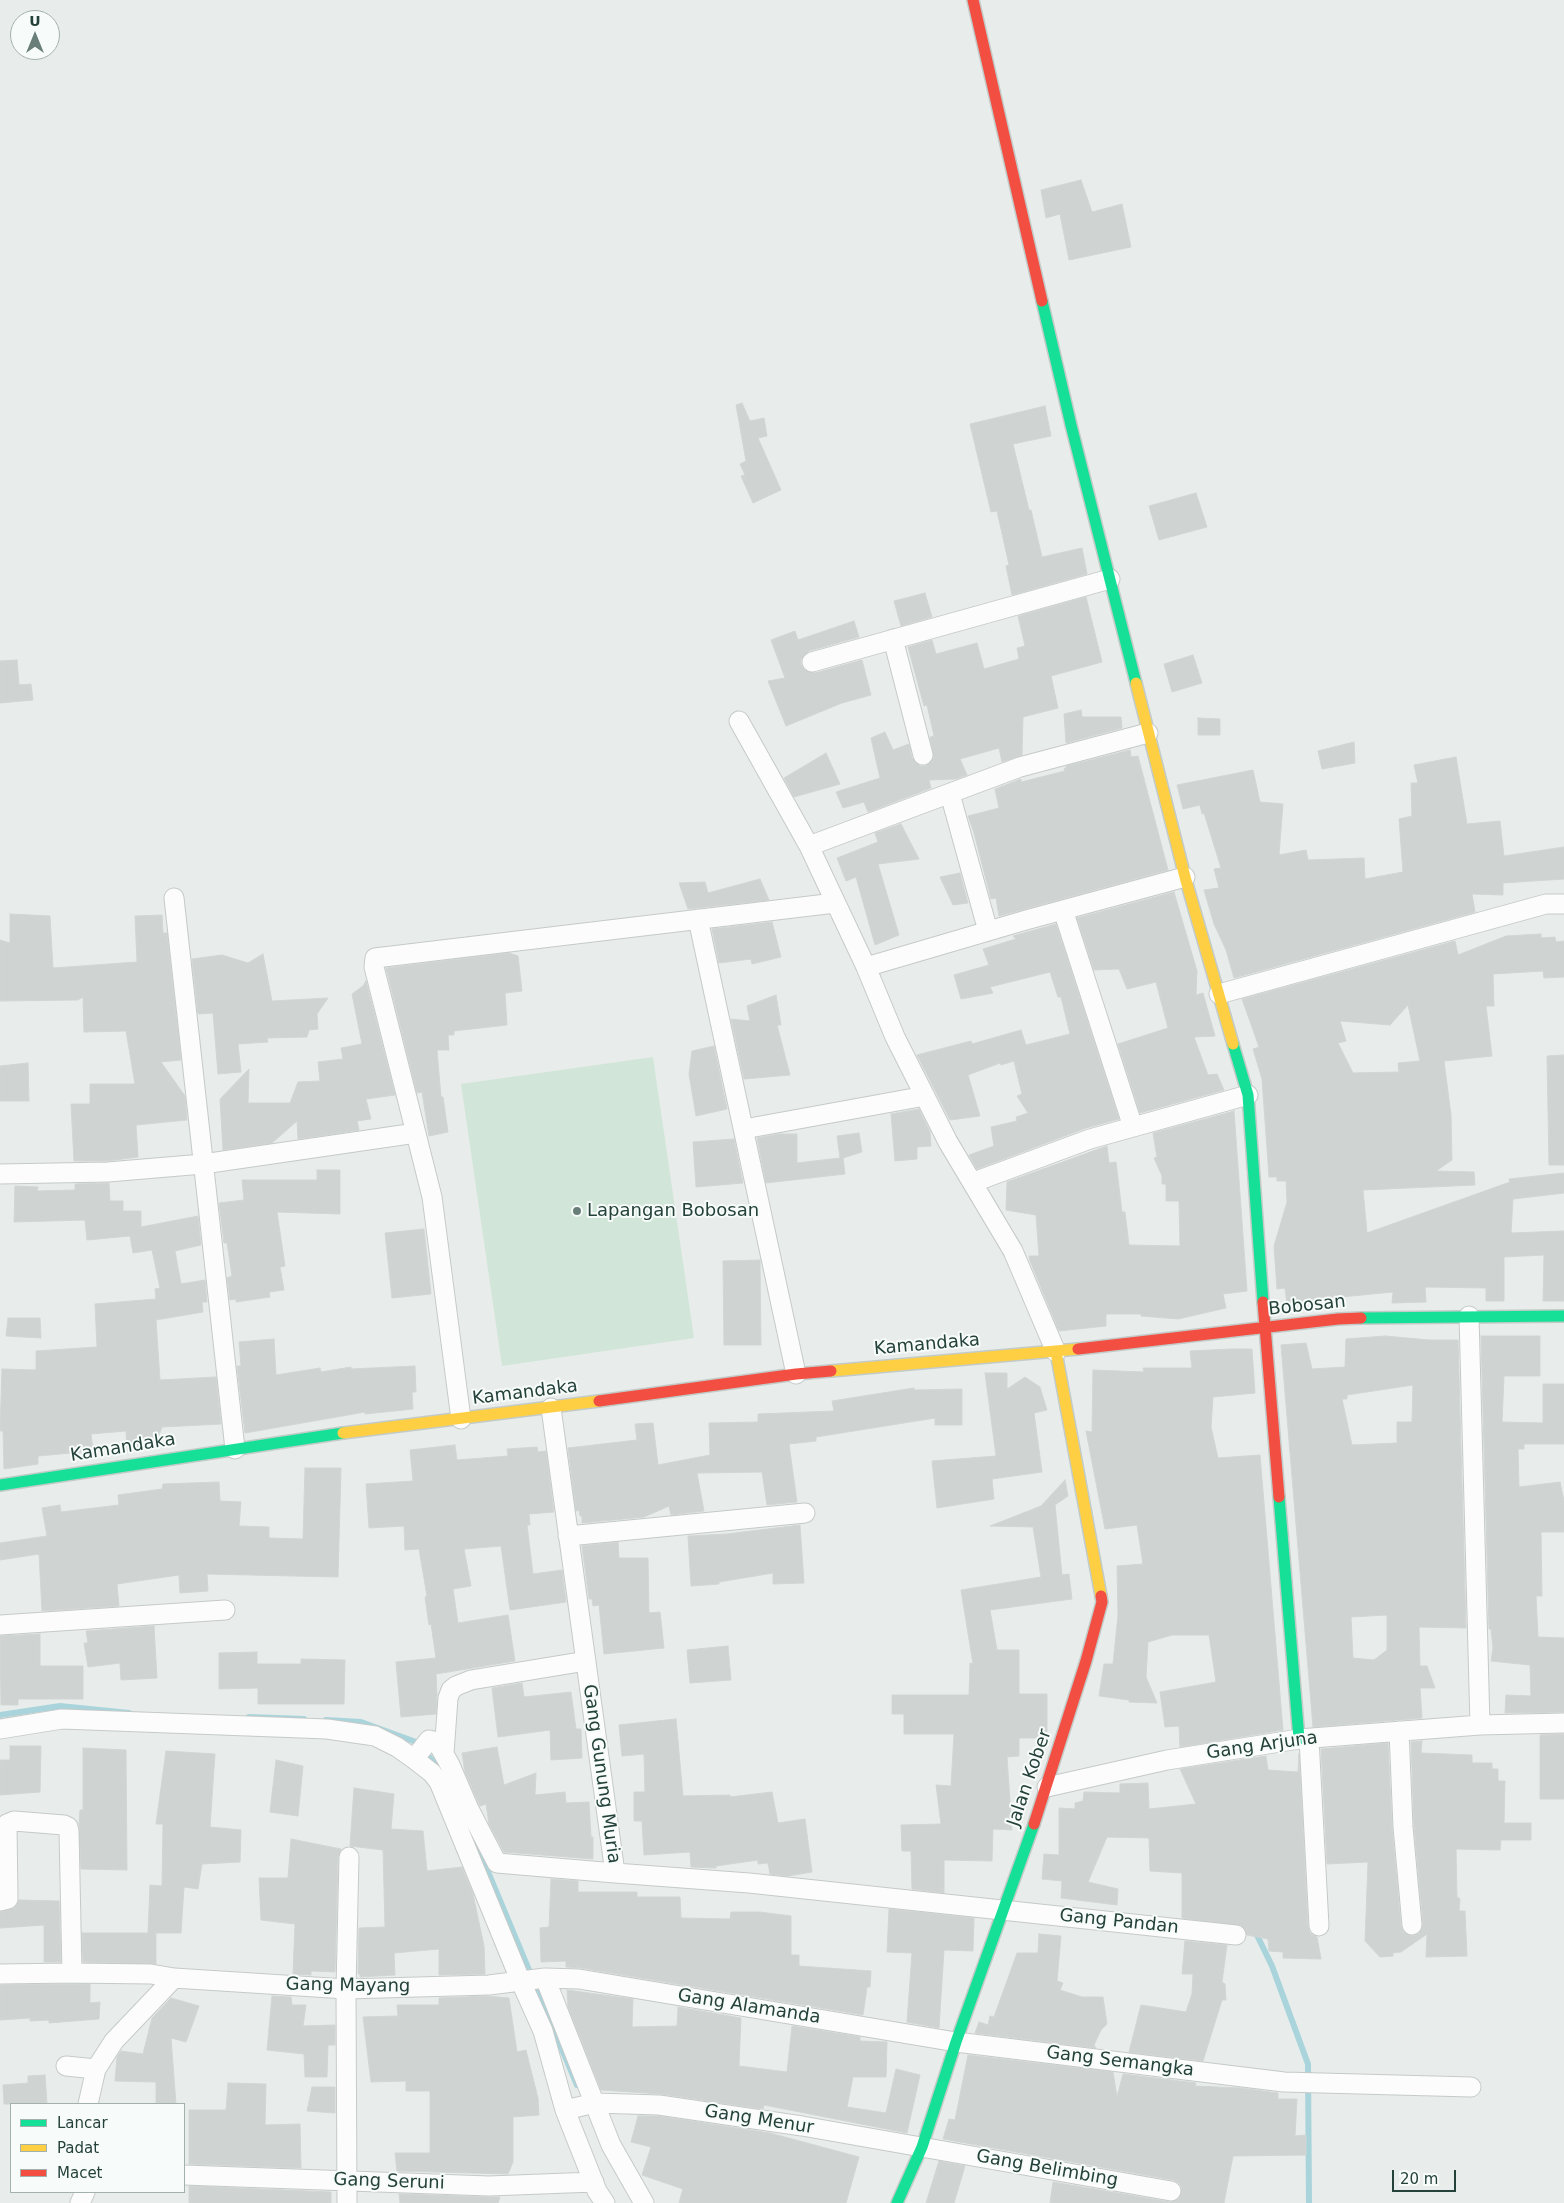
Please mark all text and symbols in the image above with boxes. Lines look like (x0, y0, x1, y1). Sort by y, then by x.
north arrow (10, 10, 60, 60)
text: U (29, 13, 41, 29)
place label: Lapangan Bobosan (587, 1200, 759, 1222)
marker: Lapangan Bobosan (571, 1205, 583, 1217)
street label: Bobosan (1267, 1291, 1347, 1321)
street label: Kamandaka (873, 1330, 981, 1360)
street label: Kamandaka (471, 1376, 579, 1410)
street label: Kamandaka (69, 1429, 177, 1467)
street label: Gang Gunung Muria (578, 1683, 624, 1865)
street label: Jalan Kober (1003, 1727, 1057, 1829)
street label: Gang Arjuna (1205, 1728, 1319, 1764)
street label: Gang Pandan (1058, 1905, 1180, 1939)
street label: Gang Mayang (286, 1974, 410, 1998)
street label: Gang Alamanda (676, 1985, 822, 2029)
street label: Gang Semangka (1045, 2042, 1195, 2082)
street label: Gang Menur (703, 2101, 815, 2139)
legend (10, 2103, 185, 2193)
text: Lancar (57, 2114, 108, 2132)
text: Padat (57, 2139, 99, 2157)
street label: Gang Belimbing (974, 2146, 1120, 2192)
scale bar (1394, 2160, 1458, 2192)
text: Macet (57, 2164, 103, 2182)
street label: Gang Seruni (333, 2169, 445, 2195)
text: 20 m (1400, 2170, 1438, 2188)

